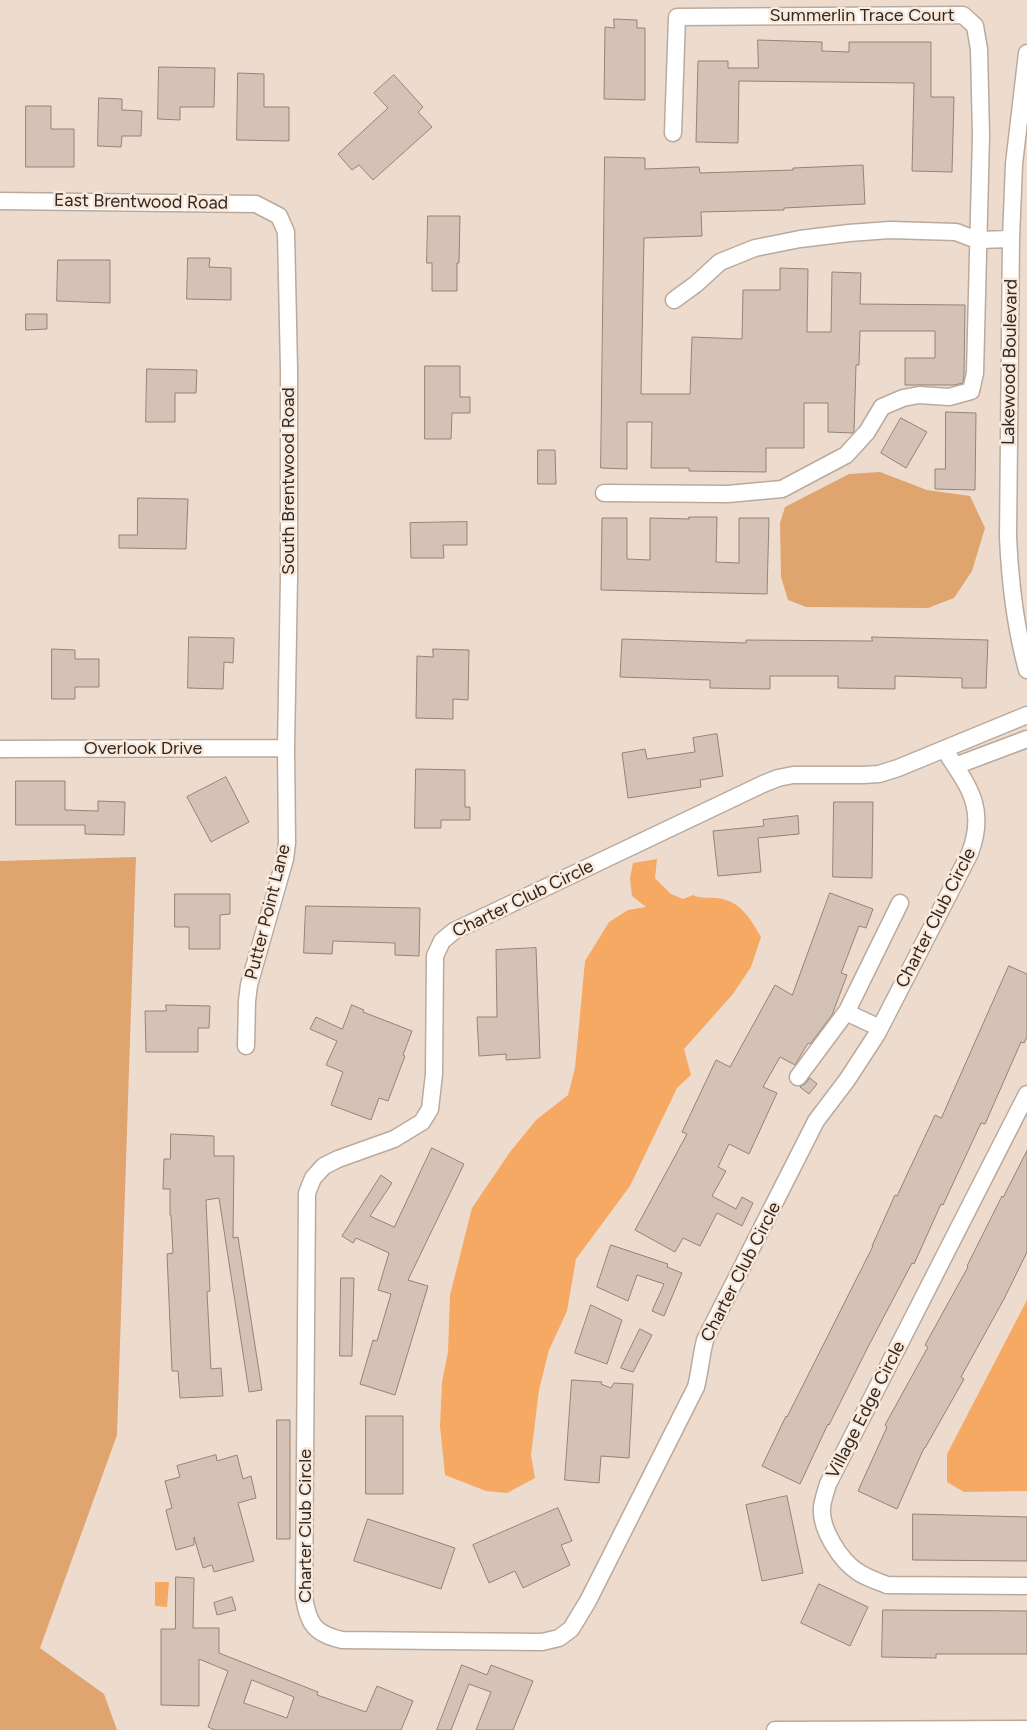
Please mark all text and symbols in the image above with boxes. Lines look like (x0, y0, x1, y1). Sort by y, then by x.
street label: Summerlin Trace Court (770, 5, 954, 27)
street label: East Brentwood Road (54, 190, 228, 214)
street label: Lakewood Boulevard (998, 279, 1022, 445)
street label: South Brentwood Road (278, 387, 300, 575)
street label: Overlook Drive (84, 738, 202, 760)
street label: Putter Point Lane (241, 842, 295, 982)
street label: Charter Club Circle (891, 844, 981, 992)
street label: Charter Club Circle (449, 856, 597, 942)
street label: Charter Club Circle (696, 1198, 786, 1346)
street label: Village Edge Circle (822, 1338, 910, 1482)
street label: Charter Club Circle (295, 1449, 317, 1603)

